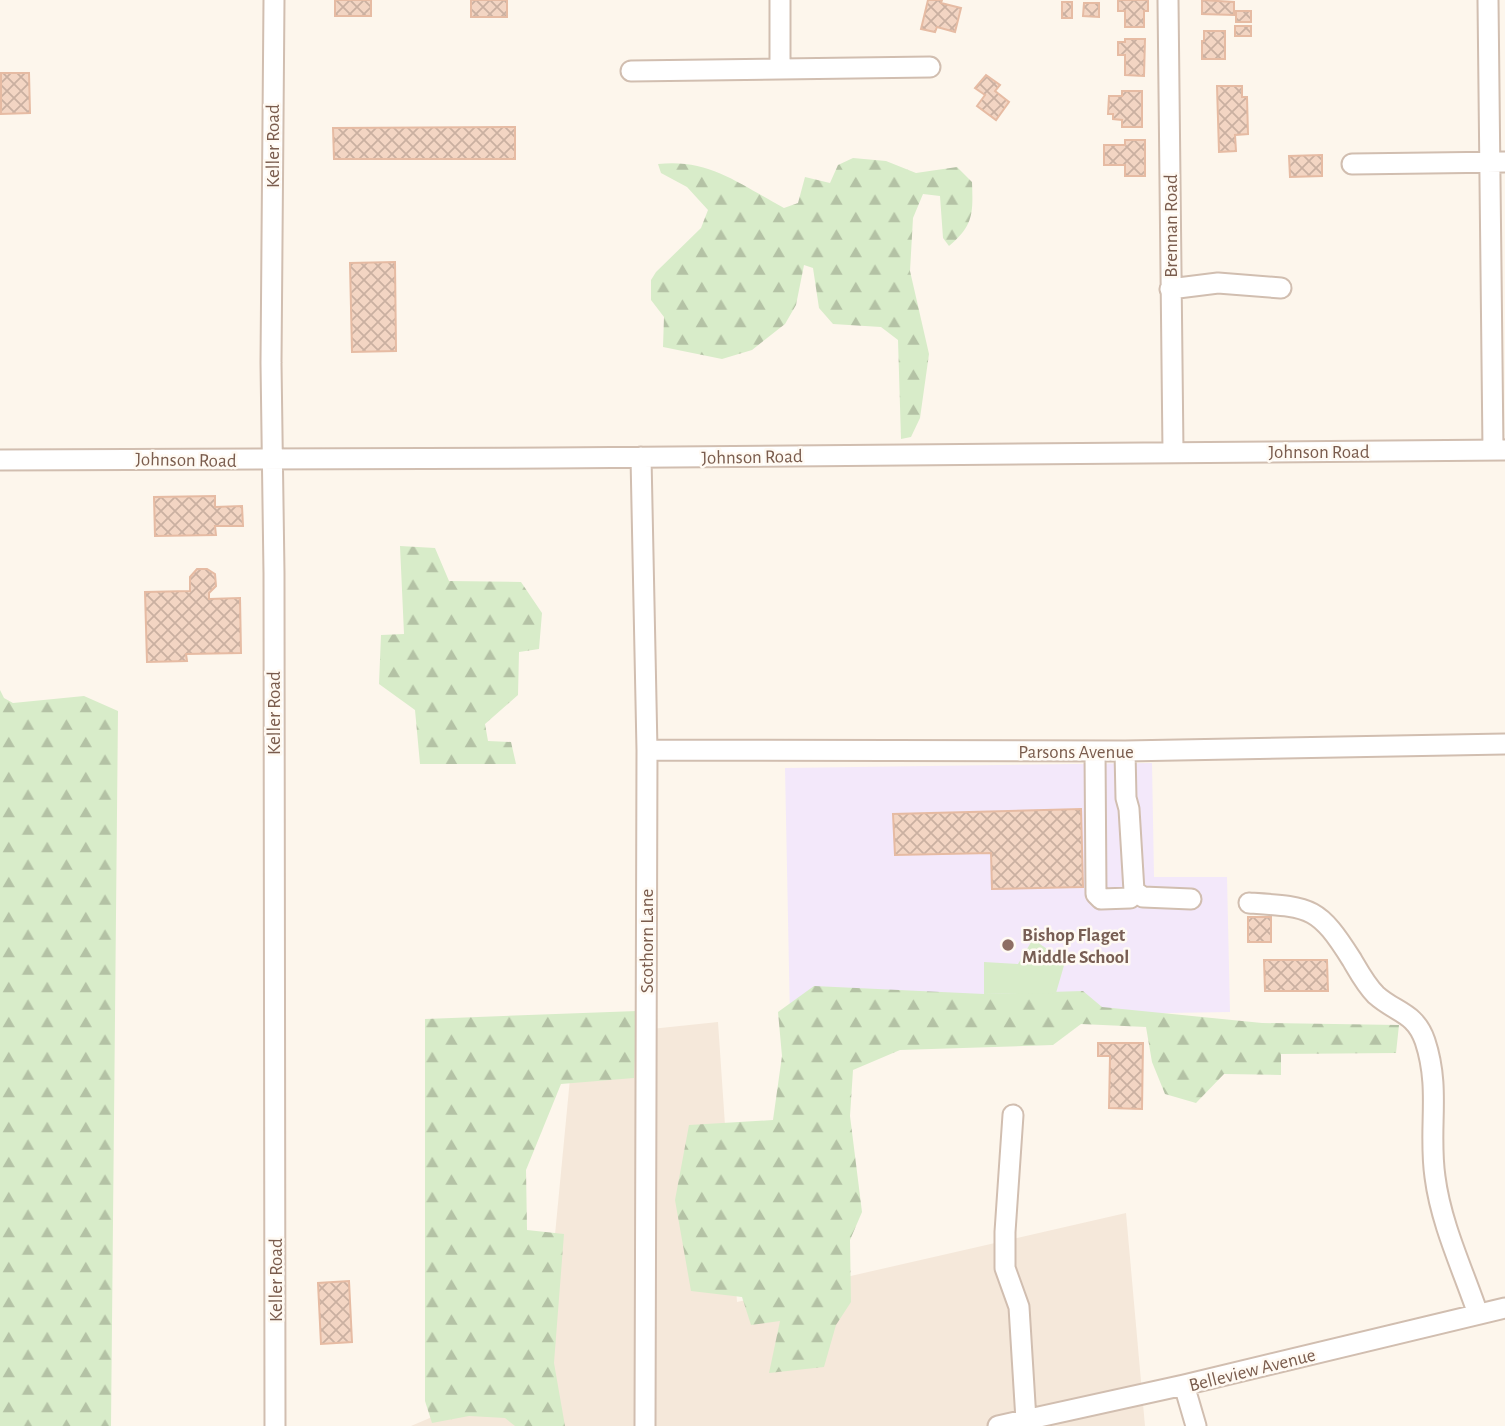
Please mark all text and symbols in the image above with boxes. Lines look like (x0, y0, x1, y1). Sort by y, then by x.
street label: Keller Road (264, 104, 283, 188)
street label: Brennan Road (1162, 174, 1181, 278)
street label: Johnson Road (1268, 443, 1370, 462)
street label: Johnson Road (701, 447, 803, 468)
street label: Johnson Road (135, 450, 237, 471)
street label: Keller Road (265, 671, 284, 755)
street label: Parsons Avenue (1018, 743, 1134, 762)
street label: Scothorn Lane (638, 889, 657, 993)
place label: Bishop Flaget Middle School (1022, 926, 1129, 967)
marker: Bishop Flaget Middle School (1000, 937, 1016, 953)
street label: Keller Road (267, 1238, 286, 1322)
street label: Belleview Avenue (1187, 1346, 1318, 1395)

